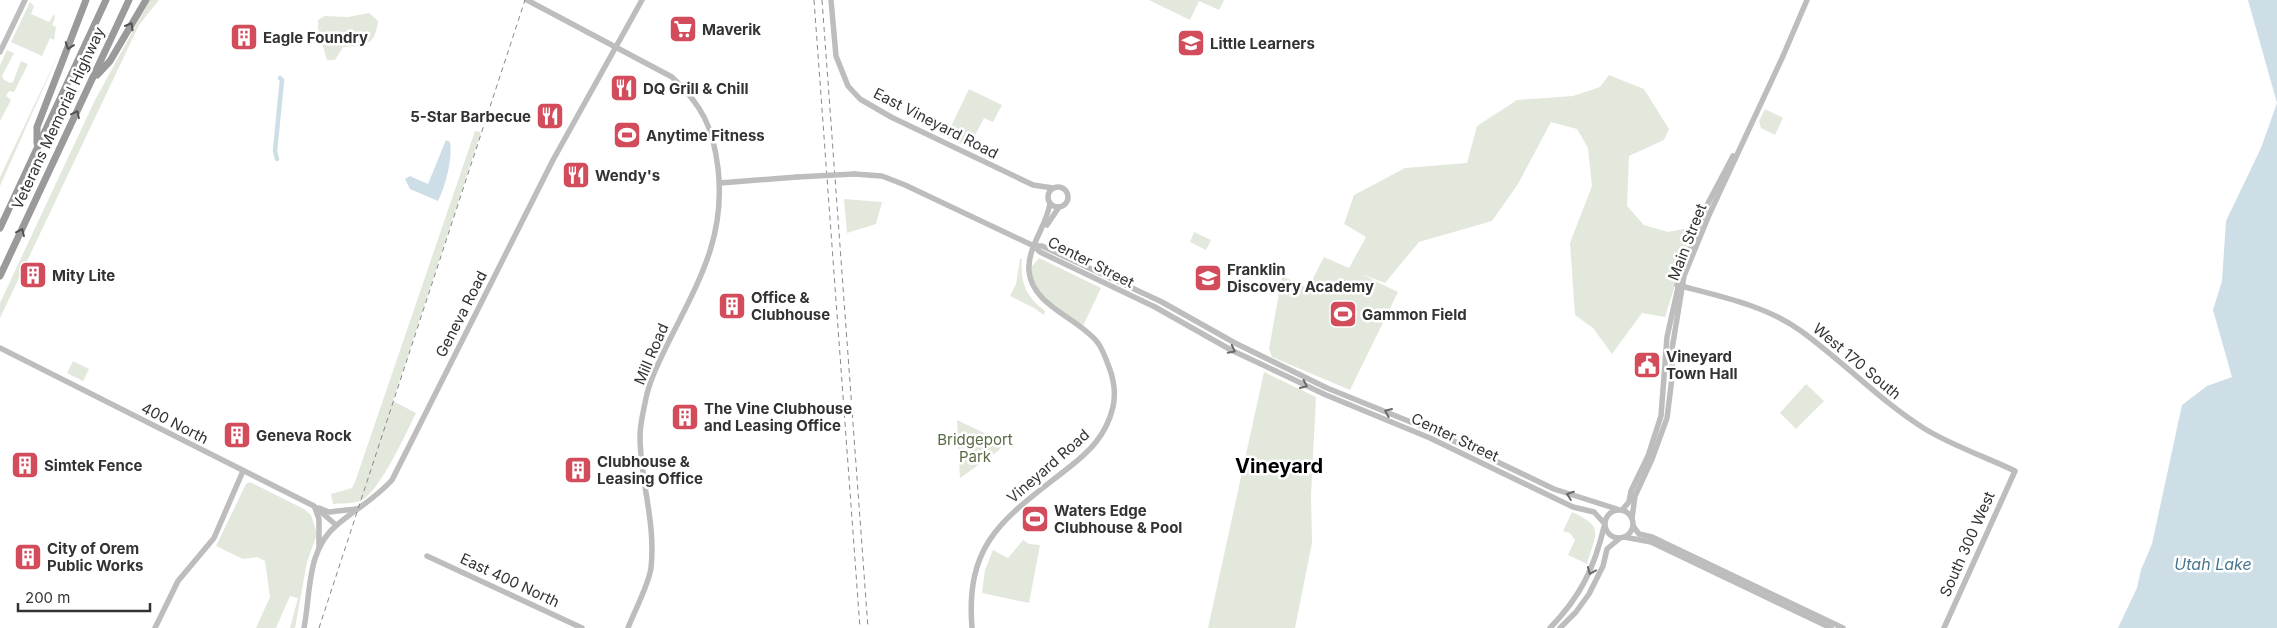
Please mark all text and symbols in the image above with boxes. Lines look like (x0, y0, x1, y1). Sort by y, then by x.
supermarket icon: Maverik (668, 14, 698, 44)
place label: Maverik (702, 20, 761, 39)
one-way arrow (124, 22, 134, 31)
building icon: Eagle Foundry (229, 22, 259, 52)
street label: Veterans Memorial Highway (7, 23, 109, 212)
place label: Eagle Foundry (263, 28, 368, 47)
school or university icon: Little Learners (1176, 28, 1206, 58)
place label: Little Learners (1210, 34, 1315, 53)
one-way arrow (65, 41, 75, 50)
restaurant icon: DQ Grill & Chill (609, 73, 639, 103)
place label: DQ Grill & Chill (643, 79, 749, 98)
street label: East Vineyard Road (870, 83, 1002, 163)
restaurant icon: 5-Star Barbecue (535, 101, 565, 131)
place label: 5-Star Barbecue (410, 107, 531, 126)
one-way arrow (70, 110, 81, 119)
sports icon: Anytime Fitness (612, 120, 642, 150)
place label: Anytime Fitness (646, 126, 765, 145)
restaurant icon: Wendy's (561, 160, 591, 190)
place label: Wendy's (595, 166, 660, 185)
street label: Main Street (1664, 201, 1710, 283)
one-way arrow (15, 228, 25, 237)
street label: Center Street (1045, 232, 1137, 292)
building icon: Mity Lite (18, 260, 48, 290)
place label: Franklin Discovery Academy (1227, 260, 1374, 296)
school or university icon: Franklin Discovery Academy (1193, 263, 1223, 293)
place label: Mity Lite (52, 266, 115, 285)
street label: Geneva Road (431, 268, 491, 360)
place label: Office & Clubhouse (751, 288, 830, 324)
building icon: Office & Clubhouse (717, 291, 747, 321)
sports icon: Gammon Field (1328, 299, 1358, 329)
place label: Gammon Field (1362, 305, 1467, 324)
street label: West 170 South (1809, 319, 1905, 403)
street label: Mill Road (630, 320, 672, 388)
one-way arrow (1227, 344, 1236, 354)
place label: Vineyard Town Hall (1666, 347, 1738, 383)
public building icon: Vineyard Town Hall (1632, 350, 1662, 380)
one-way arrow (1299, 378, 1308, 389)
street label: 400 North (138, 398, 212, 448)
place label: The Vine Clubhouse and Leasing Office (704, 399, 852, 435)
building icon: The Vine Clubhouse and Leasing Office (670, 402, 700, 432)
one-way arrow (1384, 408, 1393, 419)
street label: Center Street (1408, 408, 1502, 466)
building icon: Geneva Rock (222, 420, 252, 450)
street label: Vineyard Road (1003, 425, 1093, 507)
place label: Geneva Rock (256, 426, 352, 445)
park label: Bridgeport Park (937, 430, 1013, 466)
building icon: Simtek Fence (10, 450, 40, 480)
place label: Clubhouse & Leasing Office (597, 452, 703, 488)
district label: Vineyard (1235, 454, 1323, 478)
building icon: Clubhouse & Leasing Office (563, 455, 593, 485)
place label: Simtek Fence (44, 456, 143, 475)
street label: South 300 West (1935, 488, 1999, 600)
one-way arrow (1566, 491, 1575, 501)
place label: Waters Edge Clubhouse & Pool (1054, 501, 1182, 537)
sports icon: Waters Edge Clubhouse & Pool (1020, 504, 1050, 534)
place label: City of Orem Public Works (47, 539, 143, 575)
building icon: City of Orem Public Works (13, 542, 43, 572)
street label: East 400 North (457, 549, 563, 611)
water label: Utah Lake (2174, 554, 2252, 574)
one-way arrow (1586, 566, 1597, 575)
scale bar (18, 580, 150, 612)
text: 200 m (25, 588, 70, 607)

